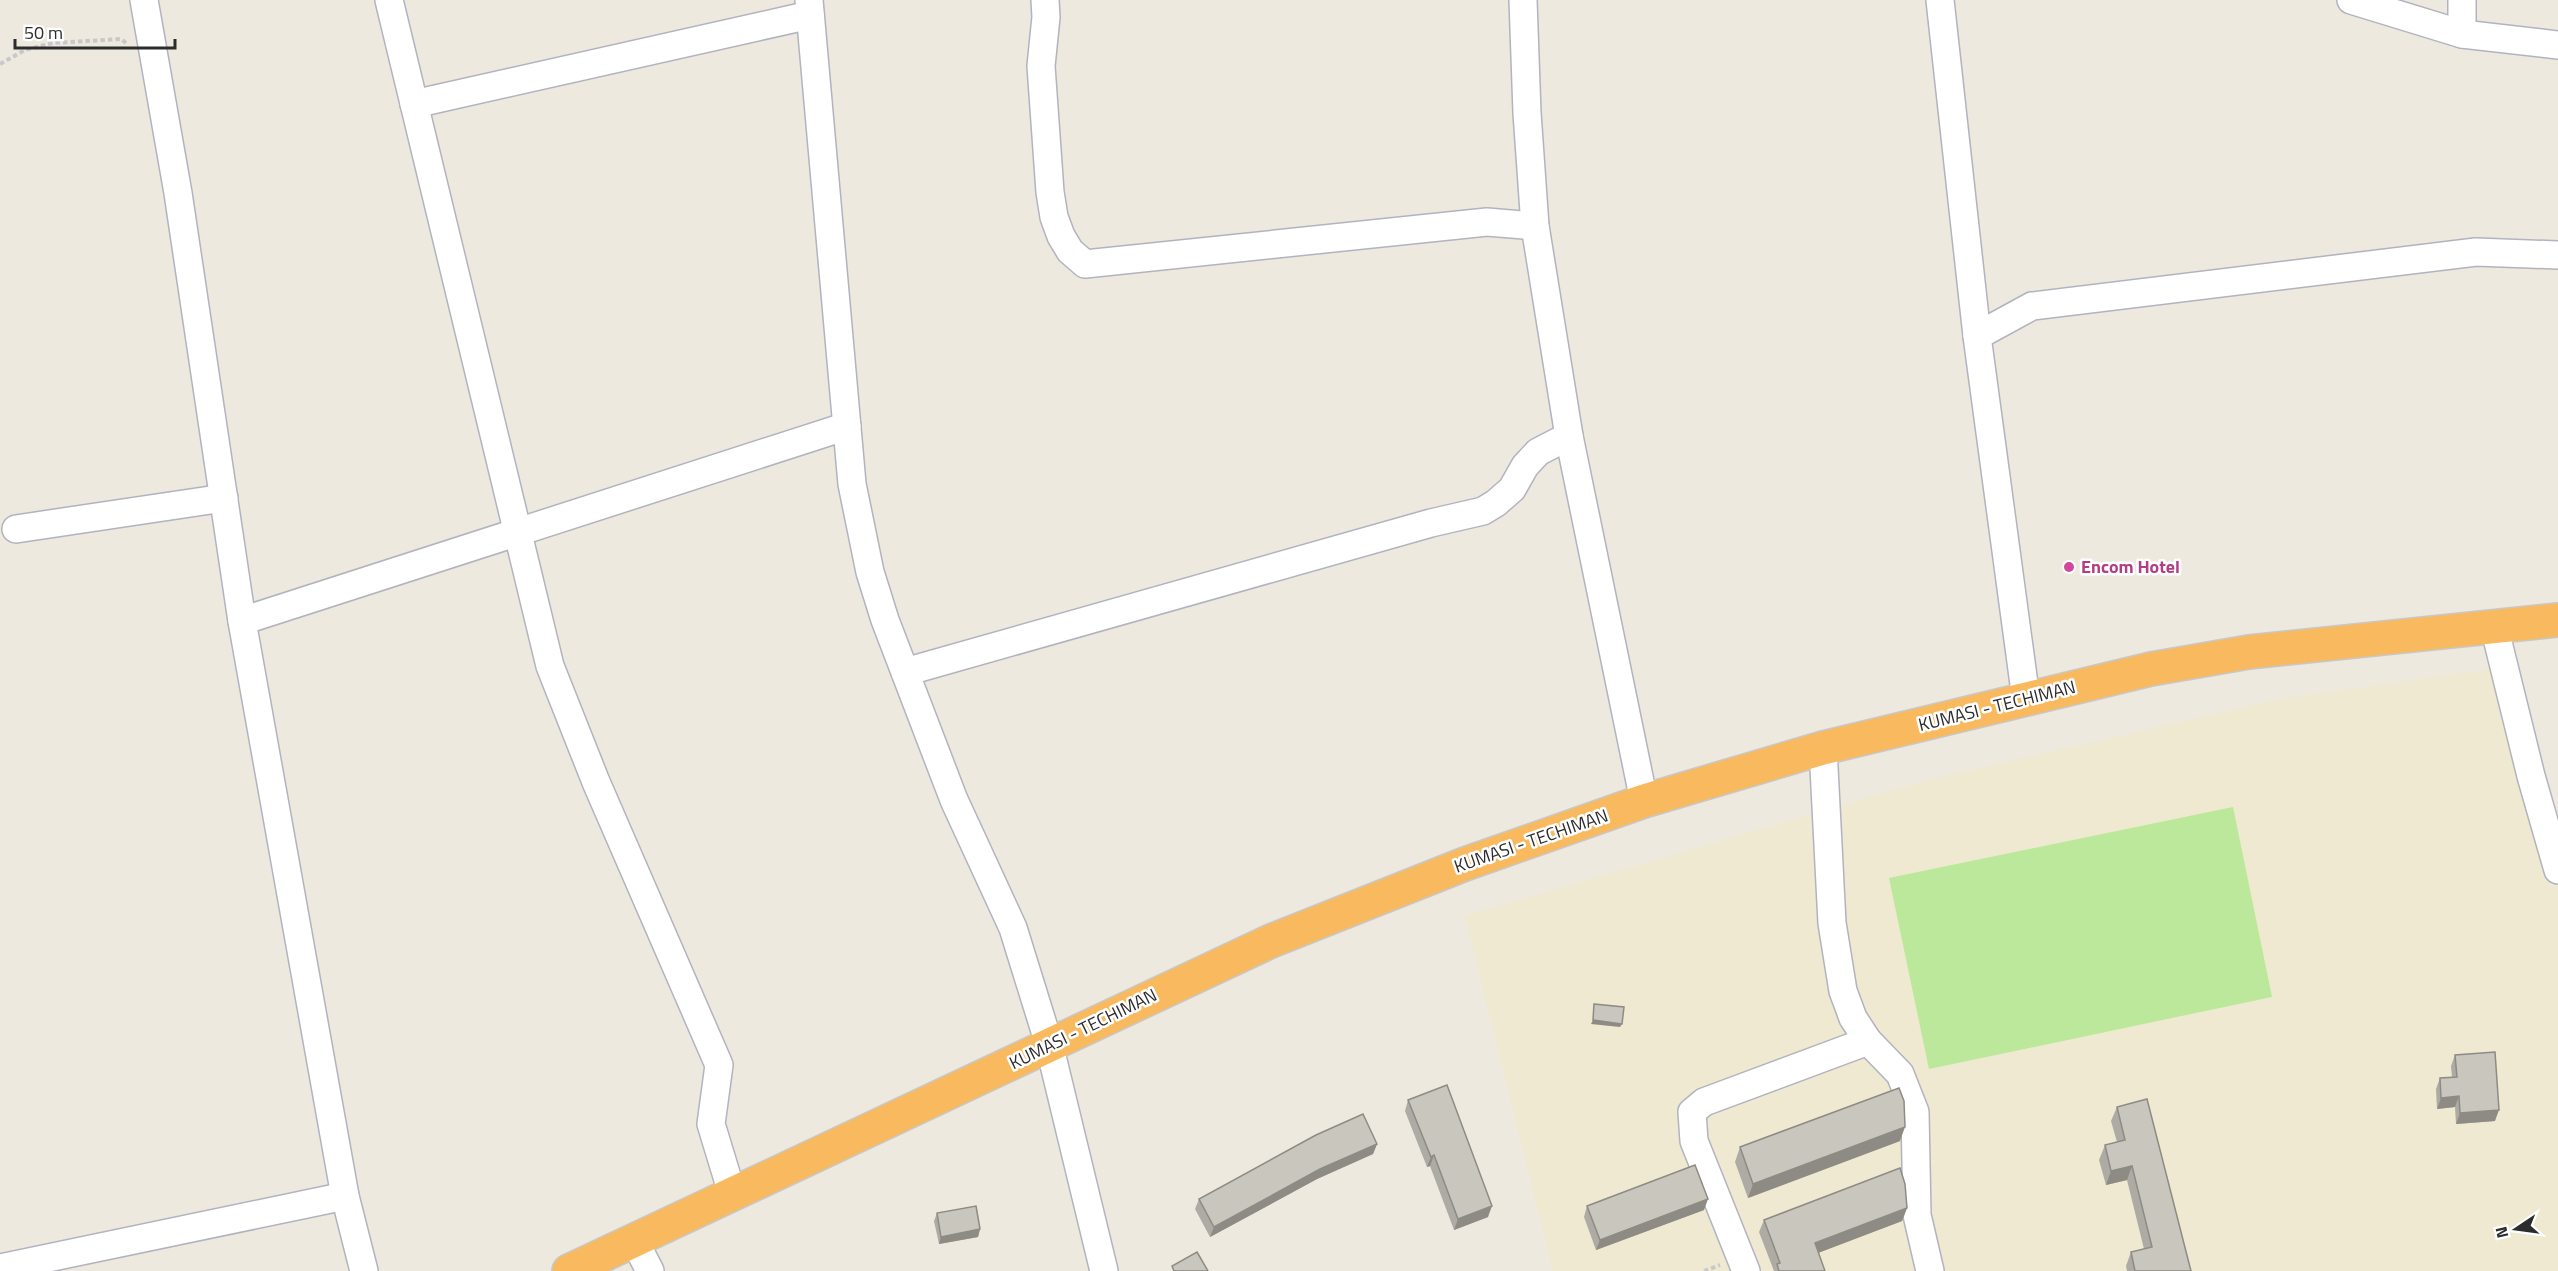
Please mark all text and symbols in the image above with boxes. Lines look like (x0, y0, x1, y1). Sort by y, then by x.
scale bar (15, 12, 176, 50)
text: 50 m (24, 19, 63, 46)
place label: Encom Hotel (2081, 553, 2180, 580)
marker: Encom Hotel (2062, 560, 2076, 574)
street label: KUMASI - TECHIMAN (1915, 673, 2078, 738)
street label: KUMASI - TECHIMAN (1450, 802, 1611, 880)
street label: KUMASI - TECHIMAN (1004, 981, 1161, 1076)
north arrow (2486, 1199, 2546, 1259)
text: N (2488, 1224, 2514, 1240)

